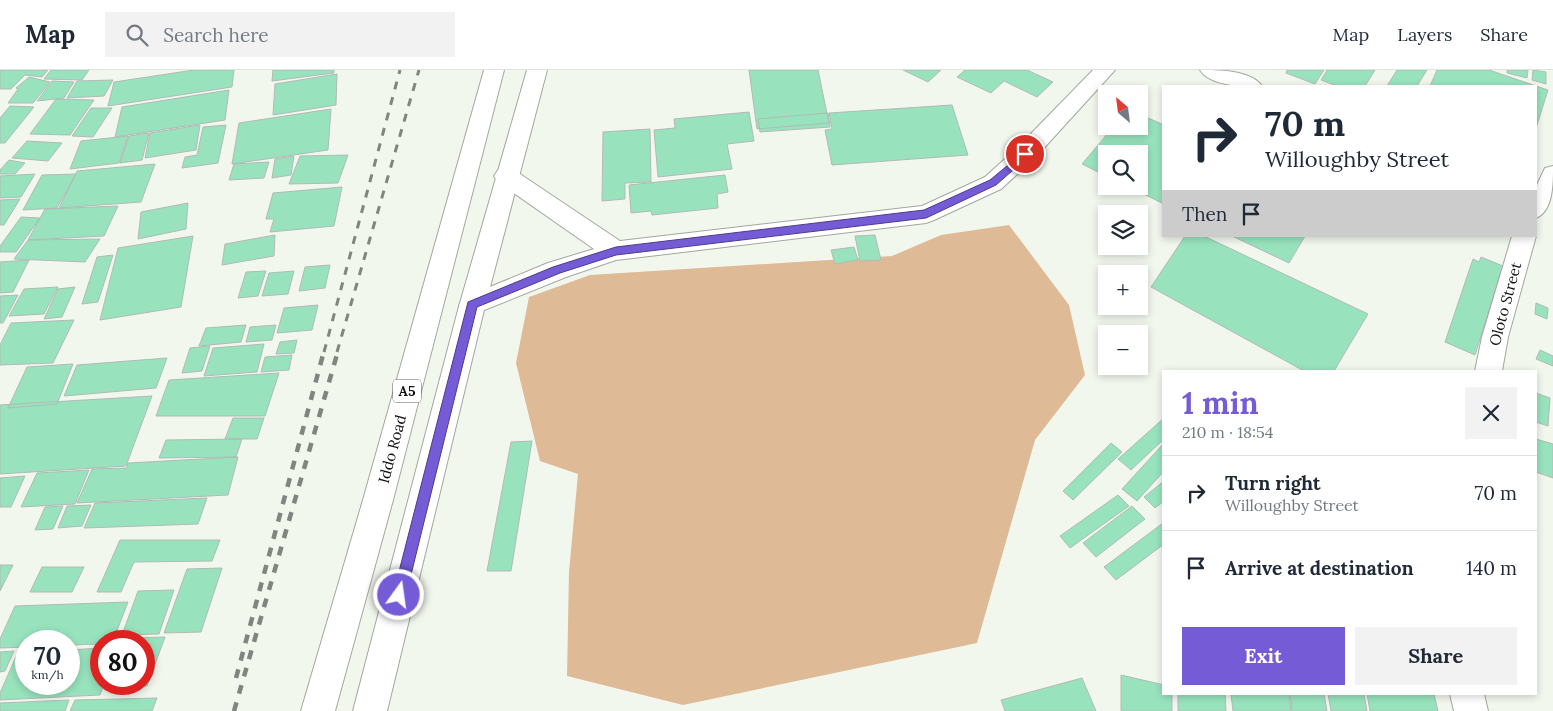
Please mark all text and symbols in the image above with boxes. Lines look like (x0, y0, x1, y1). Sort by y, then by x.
search box (105, 12, 455, 57)
text: Map (25, 19, 75, 50)
icon: search (123, 21, 151, 49)
text: Search here (163, 23, 269, 47)
text: Map (1333, 23, 1369, 46)
text: Layers (1397, 23, 1452, 46)
text: Share (1480, 23, 1528, 46)
north arrow (1098, 85, 1148, 135)
map controls (1098, 85, 1148, 375)
text: 70 m (1265, 101, 1345, 146)
icon: right (1182, 105, 1247, 170)
pin (1004, 133, 1046, 175)
icon: arrive (1011, 140, 1039, 168)
button: search (1098, 145, 1148, 195)
text: Willoughby Street (1265, 145, 1449, 173)
icon: arrive (1237, 200, 1265, 228)
text: Then (1182, 202, 1227, 226)
button: layers (1098, 205, 1148, 255)
street label: Oloto Street (1485, 260, 1525, 348)
button: + (1098, 265, 1148, 315)
button: − (1098, 325, 1148, 375)
road number: A5 (393, 380, 421, 402)
text: 1 min (1182, 384, 1259, 422)
button: close (1465, 387, 1517, 439)
street label: Iddo Road (374, 413, 410, 485)
text: 210 m · 18:54 (1182, 422, 1274, 442)
text: Turn right (1225, 471, 1321, 495)
icon: right (1182, 479, 1210, 507)
text: 70 m (1474, 481, 1517, 505)
text: Willoughby Street (1225, 495, 1359, 515)
icon: arrive (1182, 554, 1210, 582)
text: Arrive at destination (1225, 556, 1414, 580)
text: 140 m (1466, 556, 1517, 580)
position arrow (372, 568, 424, 620)
button: Exit (1182, 627, 1345, 685)
button: Share (1355, 627, 1517, 685)
speed limit sign: 80 (90, 630, 155, 695)
text: 70 (34, 640, 61, 672)
text: km/h (31, 667, 64, 682)

